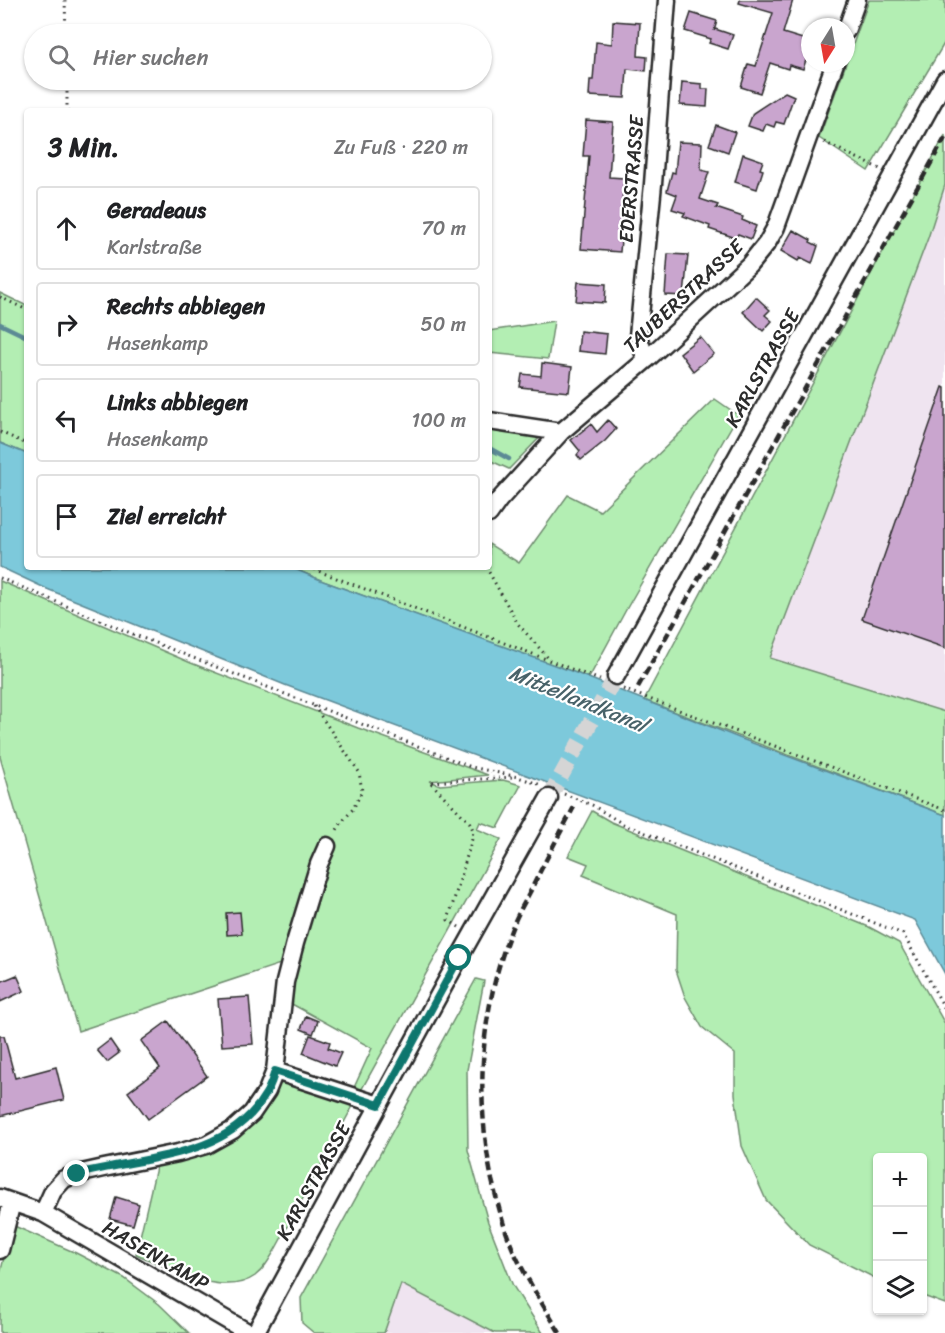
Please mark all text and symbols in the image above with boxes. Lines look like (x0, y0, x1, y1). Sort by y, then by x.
north arrow (801, 18, 855, 72)
search box (24, 24, 492, 90)
text: Hier suchen (93, 38, 208, 77)
icon: search (45, 41, 78, 74)
street label: EDERSTRASSE (609, 112, 655, 244)
text: 3 Min. (48, 124, 119, 170)
text: Zu Fuß · 220 m (334, 130, 468, 165)
text: Geradeaus (107, 191, 206, 230)
text: 70 m (421, 211, 466, 246)
icon: ahead (50, 212, 83, 245)
street label: TAUBERSTRASSE (615, 229, 753, 362)
text: Karlstraße (107, 230, 202, 265)
text: Rechts abbiegen (107, 287, 265, 326)
street label: KARLSTRASSE (715, 301, 810, 434)
text: 50 m (421, 307, 466, 342)
icon: right (50, 308, 83, 341)
text: Hasenkamp (107, 326, 208, 361)
text: Links abbiegen (107, 383, 248, 422)
text: 100 m (412, 403, 466, 438)
icon: left (50, 404, 83, 437)
text: Hasenkamp (107, 422, 208, 457)
text: Ziel erreicht (107, 497, 226, 536)
icon: arrive (50, 500, 83, 533)
water label: Mittellandkanal (503, 654, 657, 746)
route start (445, 944, 471, 970)
street label: KARLSTRASSE (266, 1114, 361, 1247)
map controls (873, 1153, 927, 1315)
button: + (873, 1153, 927, 1207)
route end (63, 1160, 89, 1186)
button: − (873, 1207, 927, 1261)
street label: HASENKAMP (96, 1211, 216, 1301)
button: layers (873, 1261, 927, 1315)

